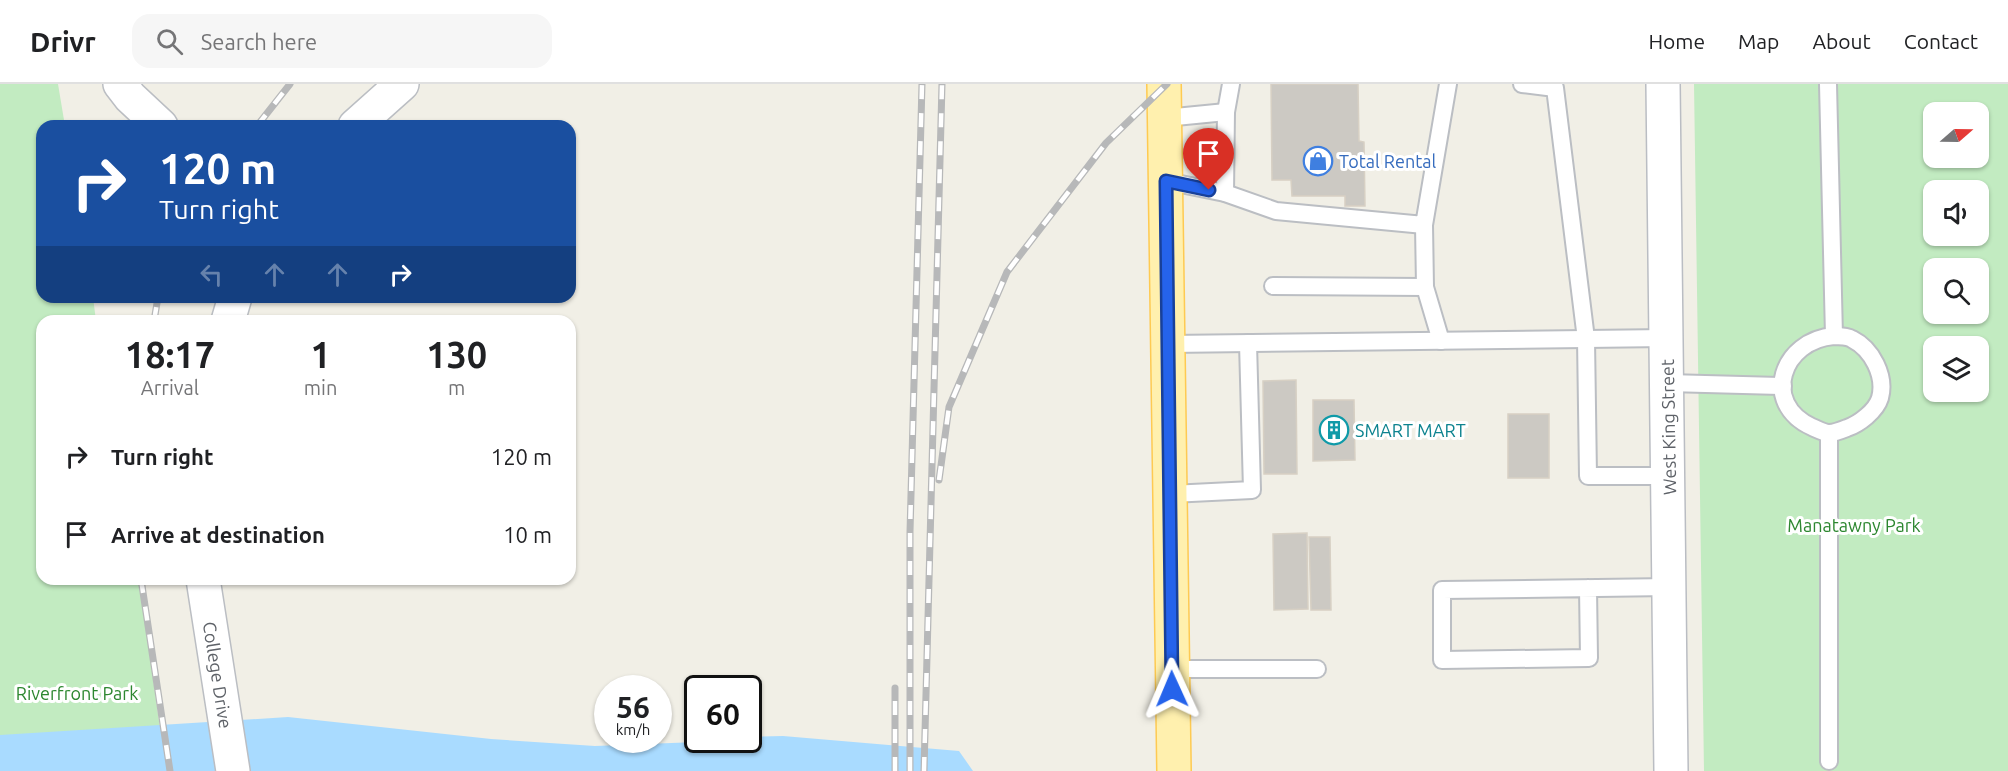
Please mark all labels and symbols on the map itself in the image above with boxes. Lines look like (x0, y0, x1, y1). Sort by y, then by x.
north arrow (1923, 102, 1989, 168)
pin (1183, 128, 1234, 190)
shop icon: Total Rental (1302, 145, 1334, 177)
place label: Total Rental (1339, 151, 1436, 171)
street label: West King Street (1657, 359, 1679, 495)
building icon: SMART MART (1318, 414, 1350, 446)
place label: SMART MART (1355, 420, 1466, 440)
park label: Manatawny Park (1787, 515, 1921, 535)
street label: College Drive (200, 620, 236, 730)
position arrow (1140, 657, 1204, 721)
speed limit sign: 60 (684, 675, 762, 753)
park label: Riverfront Park (16, 683, 138, 703)

